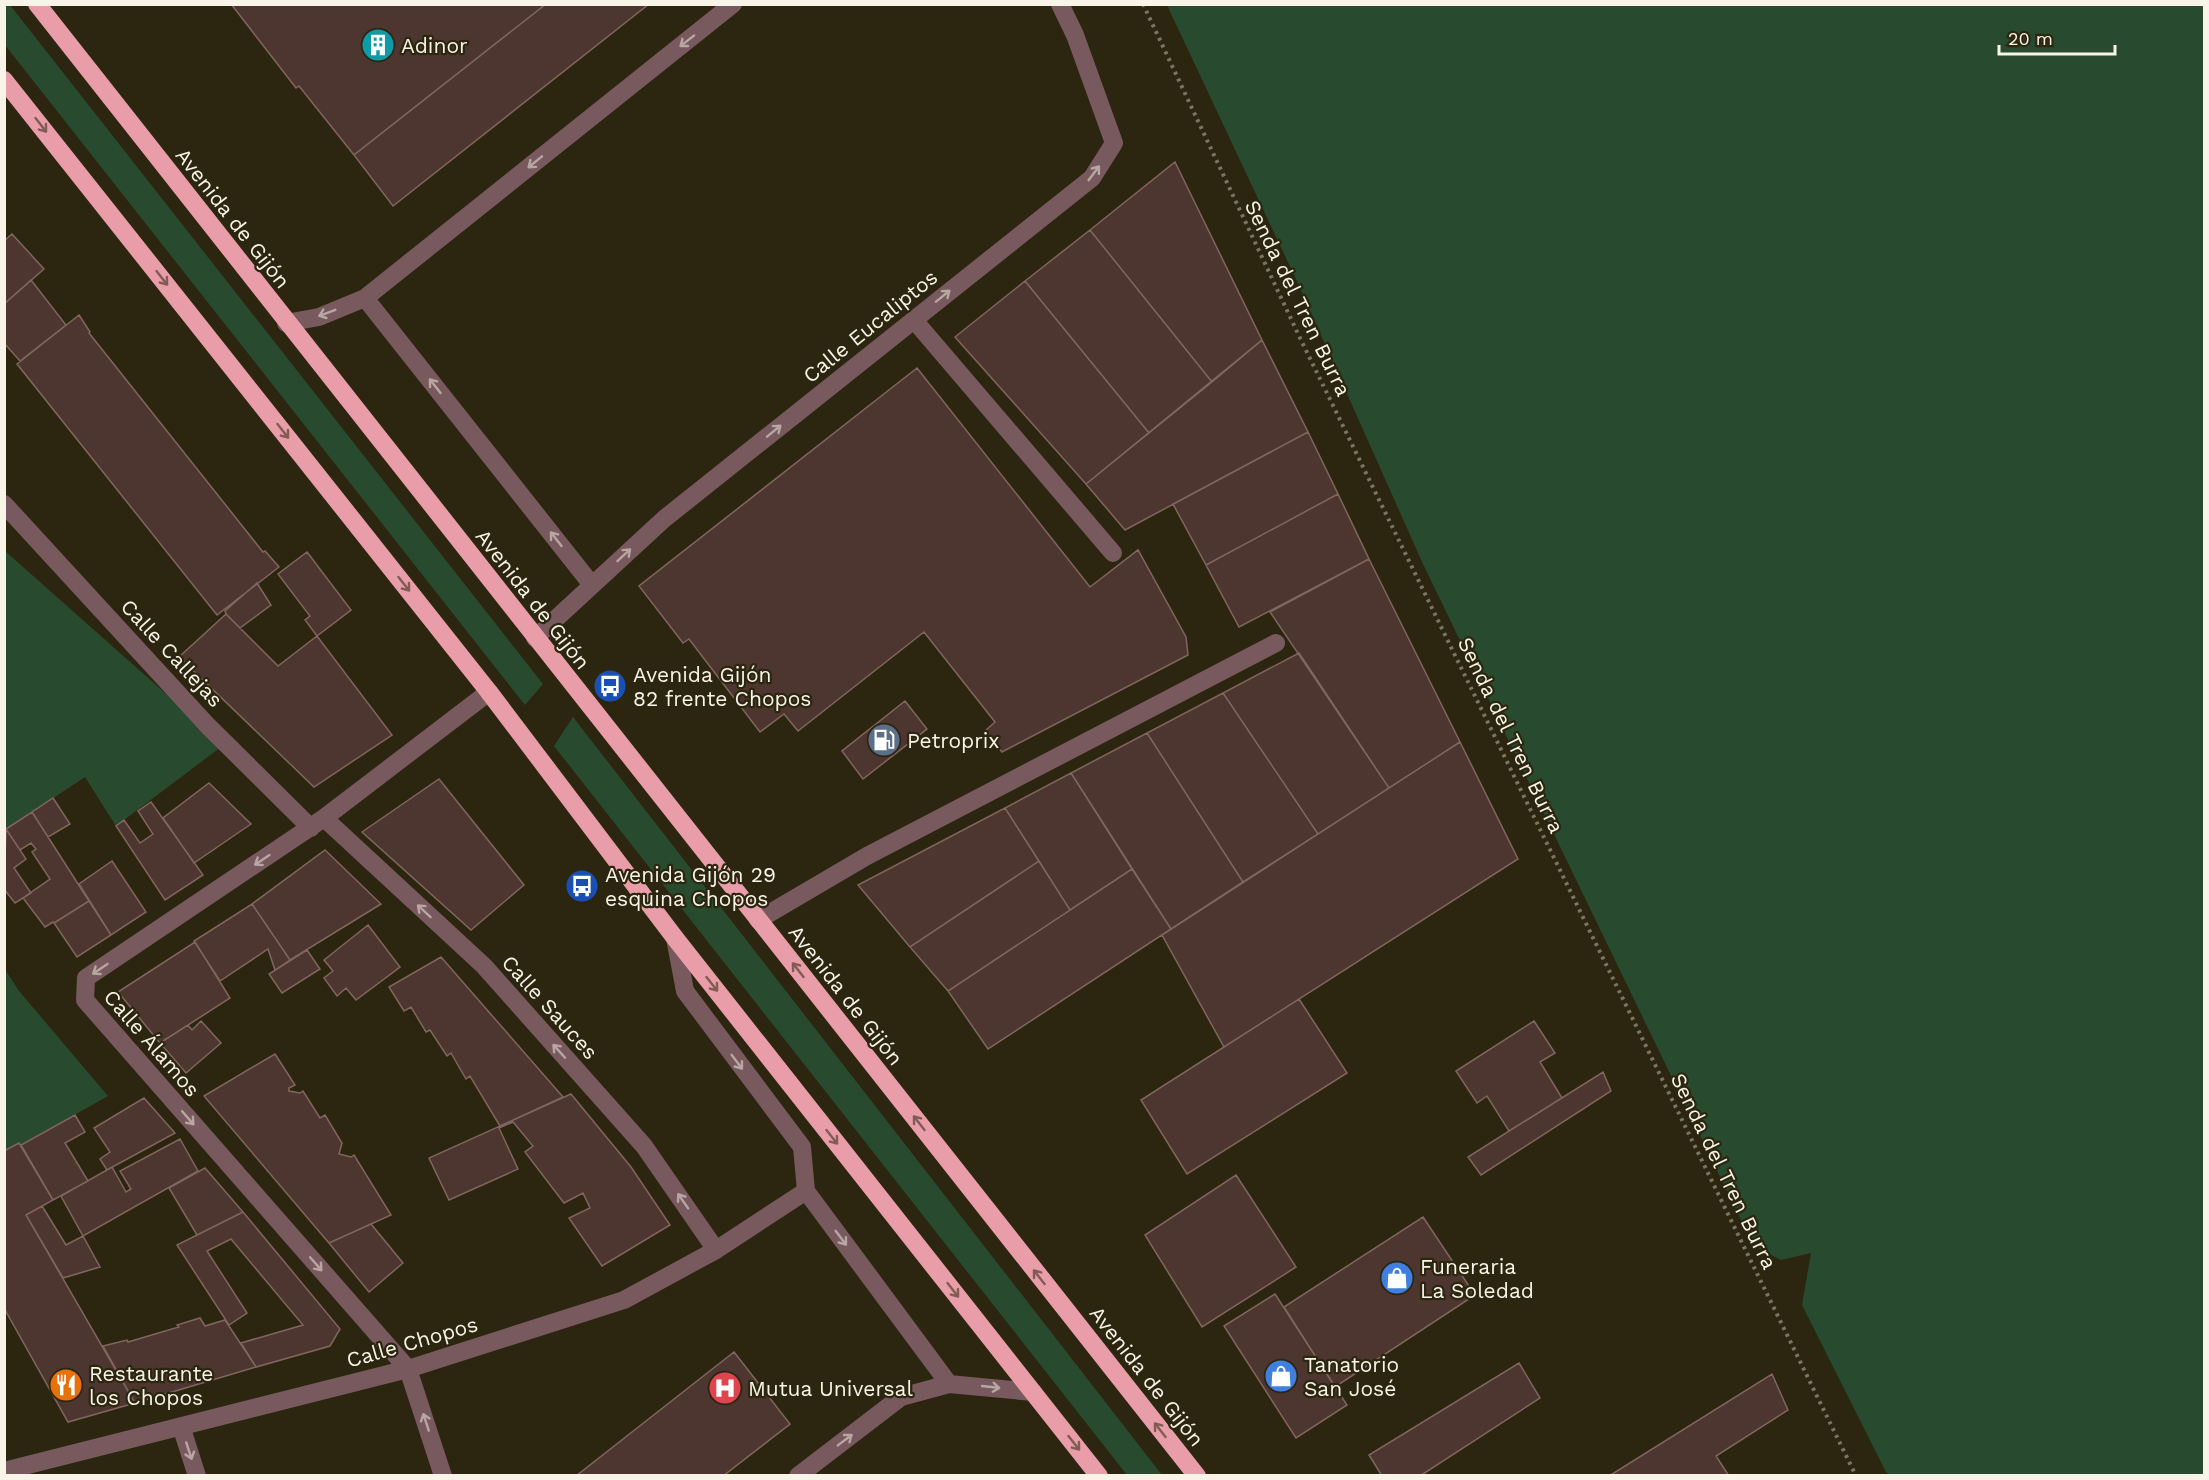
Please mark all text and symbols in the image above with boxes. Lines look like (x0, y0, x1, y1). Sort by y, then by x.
scale bar (1999, 18, 2114, 56)
building icon: Adinor (360, 27, 396, 63)
text: 20 m (2008, 28, 2053, 49)
place label: Adinor (401, 33, 468, 58)
one-way arrow (679, 34, 695, 47)
one-way arrow (34, 117, 47, 133)
street label: Avenida de Gijón (171, 143, 295, 293)
one-way arrow (527, 155, 543, 168)
one-way arrow (1087, 165, 1100, 181)
street label: Senda del Tren Burra (1240, 196, 1356, 400)
street label: Calle Eucaliptos (798, 264, 942, 388)
one-way arrow (155, 270, 168, 286)
one-way arrow (935, 290, 951, 303)
one-way arrow (318, 308, 337, 319)
one-way arrow (428, 379, 441, 395)
one-way arrow (277, 423, 290, 439)
one-way arrow (766, 424, 782, 437)
street label: Avenida de Gijón (471, 524, 595, 674)
one-way arrow (549, 532, 562, 548)
one-way arrow (617, 548, 632, 562)
one-way arrow (398, 576, 411, 592)
street label: Calle Callejas (116, 594, 228, 712)
street label: Senda del Tren Burra (1453, 633, 1569, 837)
place label: Avenida Gijón 82 frente Chopos (633, 662, 811, 711)
bus stop icon: Avenida Gijón 82 frente Chopos (592, 668, 628, 704)
fuel station icon: Petroprix (866, 722, 902, 758)
place label: Petroprix (907, 728, 1000, 753)
one-way arrow (254, 854, 271, 866)
place label: Avenida Gijón 29 esquina Chopos (605, 862, 776, 911)
bus stop icon: Avenida Gijón 29 esquina Chopos (564, 868, 600, 904)
one-way arrow (417, 904, 432, 918)
street label: Avenida de Gijón (784, 920, 908, 1070)
street label: Calle Sauces (497, 950, 603, 1064)
one-way arrow (92, 963, 109, 975)
one-way arrow (791, 963, 804, 979)
one-way arrow (705, 975, 718, 991)
street label: Calle Álamos (99, 984, 205, 1102)
one-way arrow (553, 1043, 567, 1059)
one-way arrow (731, 1054, 744, 1070)
street label: Senda del Tren Burra (1666, 1069, 1782, 1273)
one-way arrow (181, 1110, 195, 1125)
one-way arrow (912, 1116, 925, 1132)
one-way arrow (826, 1129, 839, 1145)
one-way arrow (677, 1194, 689, 1210)
one-way arrow (835, 1229, 847, 1245)
place label: Funeraria La Soledad (1420, 1254, 1534, 1303)
one-way arrow (309, 1256, 323, 1271)
shop icon: Funeraria La Soledad (1379, 1260, 1415, 1296)
one-way arrow (1033, 1269, 1046, 1285)
one-way arrow (947, 1282, 960, 1298)
street label: Avenida de Gijón (1085, 1301, 1209, 1451)
street label: Calle Chopos (344, 1311, 480, 1373)
place label: Tanatorio San José (1304, 1352, 1399, 1401)
shop icon: Tanatorio San José (1263, 1358, 1299, 1394)
place label: Restaurante los Chopos (89, 1361, 213, 1410)
restaurant icon: Restaurante los Chopos (48, 1367, 84, 1403)
hospital icon: Mutua Universal (707, 1370, 743, 1406)
place label: Mutua Universal (748, 1376, 914, 1401)
one-way arrow (981, 1382, 1001, 1393)
one-way arrow (419, 1413, 430, 1432)
one-way arrow (1154, 1422, 1167, 1438)
one-way arrow (836, 1434, 852, 1446)
one-way arrow (1067, 1435, 1080, 1451)
one-way arrow (184, 1441, 195, 1460)

